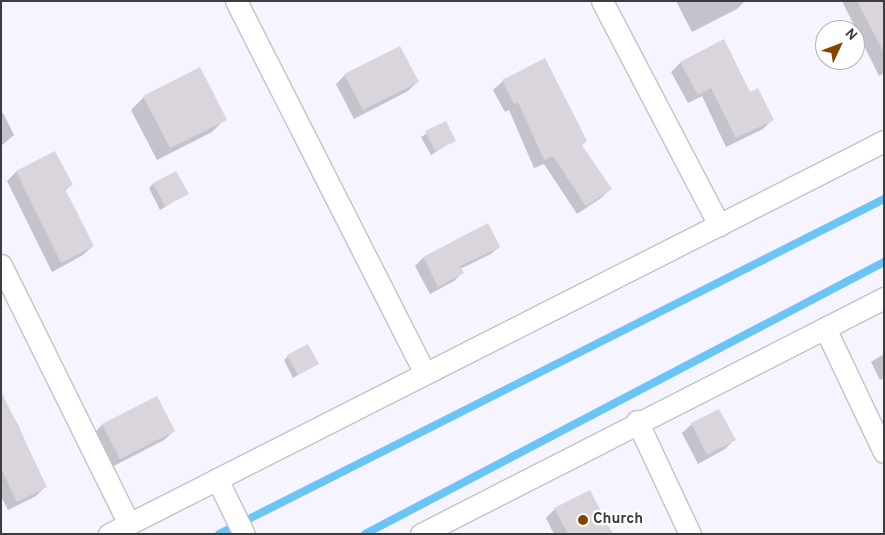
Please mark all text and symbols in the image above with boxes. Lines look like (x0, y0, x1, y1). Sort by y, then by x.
north arrow (815, 20, 865, 70)
text: N (841, 26, 860, 45)
place label: Church (593, 511, 643, 529)
marker: Church (577, 514, 589, 526)

